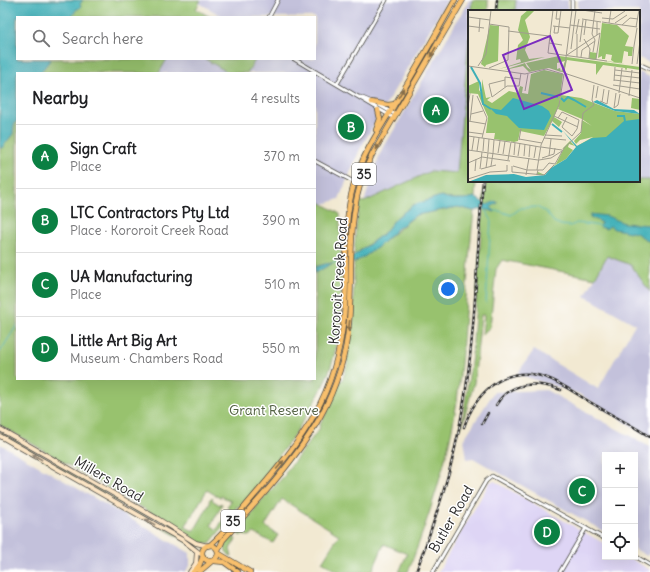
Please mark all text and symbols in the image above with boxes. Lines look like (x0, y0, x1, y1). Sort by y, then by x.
inset map (468, 10, 640, 182)
search box (16, 16, 316, 60)
icon: search (30, 27, 52, 49)
text: Search here (62, 29, 143, 48)
one-way arrow (429, 46, 436, 58)
text: Nearby (32, 87, 88, 109)
one-way arrow (398, 87, 405, 99)
text: 4 results (251, 90, 300, 107)
pin: A (423, 95, 449, 125)
pin: B (338, 112, 364, 142)
text: Sign Craft (70, 139, 137, 158)
one-way arrow (375, 139, 382, 151)
text: A (41, 148, 49, 165)
text: 370 m (263, 148, 300, 165)
text: Place (70, 158, 101, 175)
road number: 35 (352, 163, 376, 185)
text: LTC Contractors Pty Ltd (70, 203, 229, 222)
text: B (41, 212, 49, 229)
text: 390 m (262, 212, 300, 229)
street label: Kororoit Creek Road (325, 217, 351, 345)
text: Place · Kororoit Creek Road (70, 222, 229, 239)
text: UA Manufacturing (70, 267, 193, 286)
text: C (41, 276, 49, 293)
text: 510 m (264, 276, 300, 293)
your location (438, 279, 458, 299)
text: Place (70, 286, 101, 303)
one-way arrow (345, 320, 352, 332)
text: Little Art Big Art (70, 331, 177, 350)
text: D (40, 340, 50, 357)
text: 550 m (262, 340, 300, 357)
text: Museum · Chambers Road (70, 350, 223, 367)
park label: Grant Reserve (229, 401, 319, 419)
street label: Millers Road (71, 452, 147, 506)
map controls (602, 452, 638, 560)
button: + (602, 452, 638, 488)
one-way arrow (31, 454, 43, 461)
one-way arrow (275, 460, 284, 470)
pin: C (569, 476, 595, 506)
street label: Butler Road (425, 482, 477, 556)
button: − (602, 488, 638, 524)
road number: 35 (221, 510, 245, 532)
pin: D (534, 517, 560, 547)
one-way arrow (144, 518, 156, 525)
button: locate (602, 524, 638, 560)

